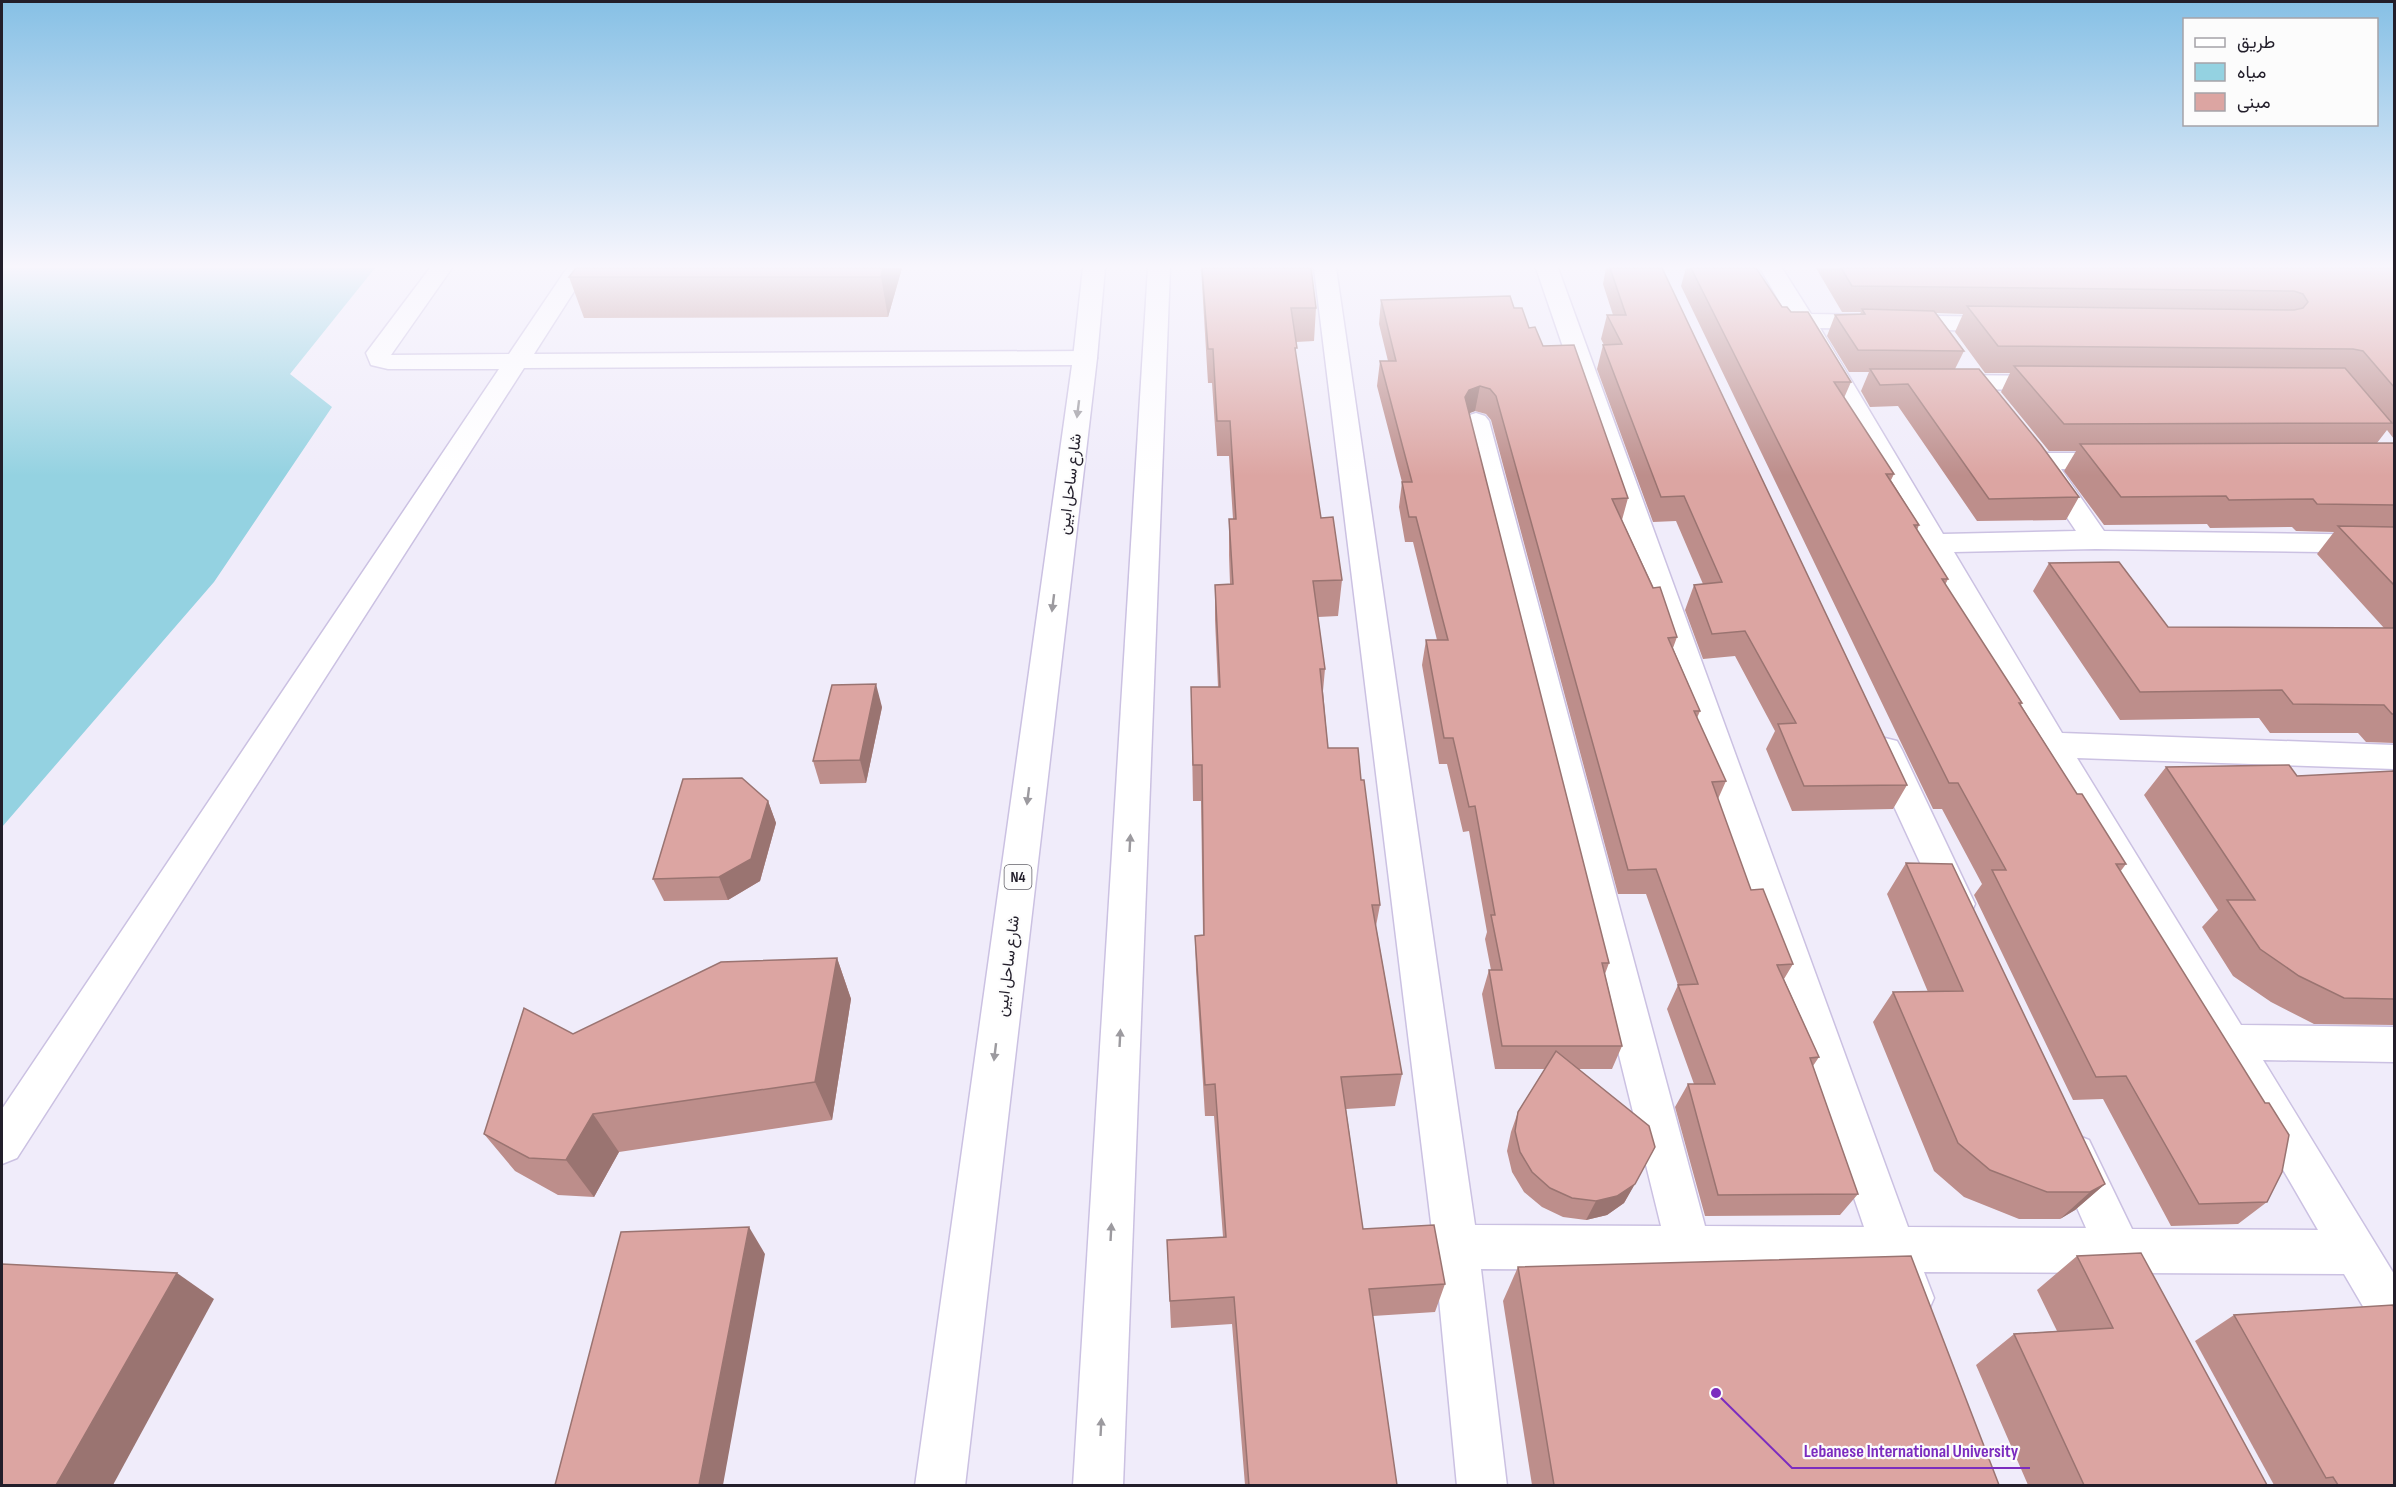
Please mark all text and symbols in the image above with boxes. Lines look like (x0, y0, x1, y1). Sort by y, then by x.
legend (2183, 18, 2378, 126)
text: طريق (2237, 32, 2275, 53)
text: مياه (2237, 62, 2266, 83)
text: مبنى (2237, 92, 2271, 113)
one-way arrow (1074, 400, 1083, 419)
street label: شارع ساحل ابين (1055, 432, 1087, 536)
one-way arrow (1049, 593, 1058, 612)
one-way arrow (1024, 787, 1033, 806)
one-way arrow (1126, 833, 1135, 852)
road number: N4 (1004, 865, 1032, 889)
street label: شارع ساحل ابين (993, 914, 1025, 1018)
one-way arrow (1116, 1028, 1125, 1047)
one-way arrow (991, 1043, 1000, 1062)
one-way arrow (1106, 1223, 1115, 1242)
one-way arrow (1097, 1418, 1106, 1437)
callout: Lebanese International University (1792, 1432, 2030, 1468)
text: Lebanese International University (1804, 1441, 2019, 1462)

